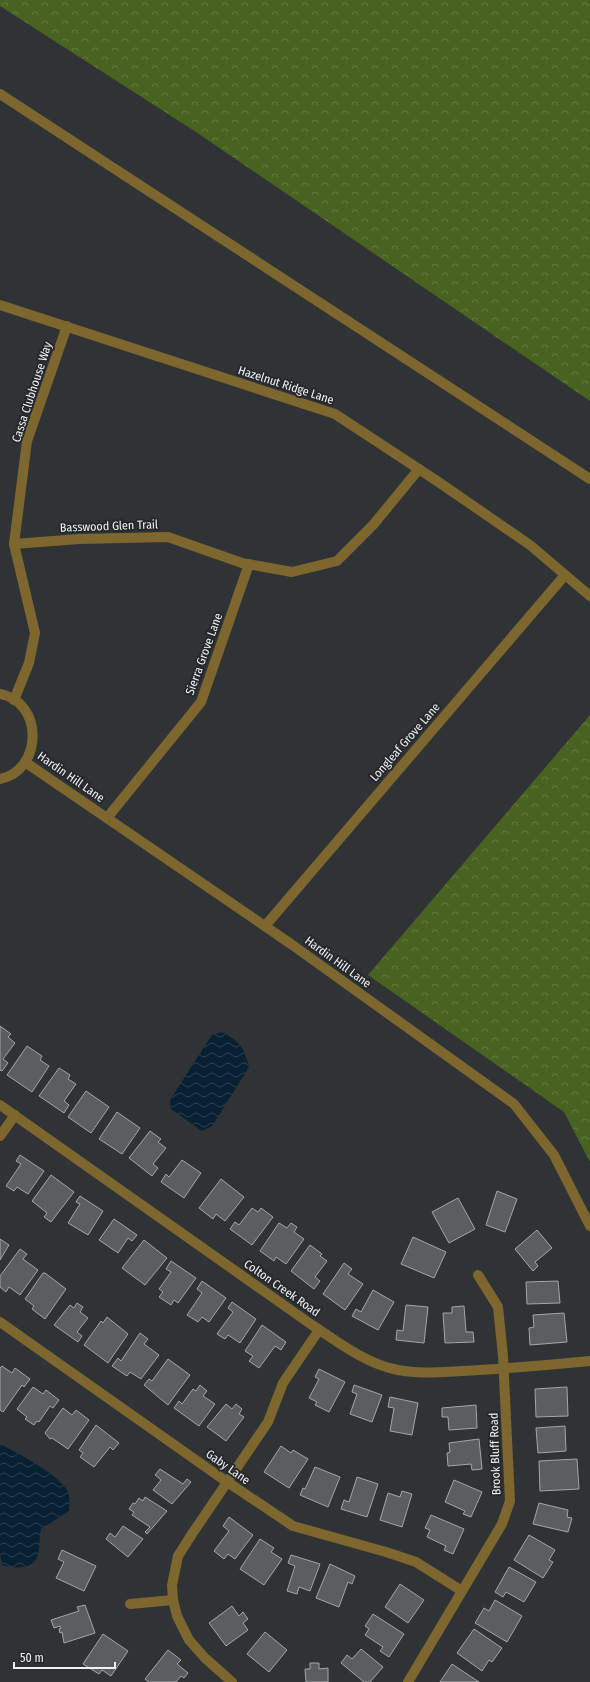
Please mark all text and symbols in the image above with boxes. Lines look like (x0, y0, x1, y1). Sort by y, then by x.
street label: Cassa Clubhouse Way (9, 339, 55, 444)
street label: Hazelnut Ridge Lane (236, 363, 336, 407)
street label: Basswood Glen Trail (60, 517, 158, 535)
street label: Sierra Grove Lane (183, 611, 225, 697)
street label: Longleaf Grove Lane (367, 700, 443, 784)
street label: Hardin Hill Lane (35, 749, 107, 805)
street label: Hardin Hill Lane (302, 933, 374, 991)
street label: Colton Creek Road (241, 1257, 323, 1319)
street label: Brook Bluff Road (487, 1413, 503, 1495)
street label: Gaby Lane (203, 1447, 253, 1487)
scale bar (14, 1644, 115, 1670)
text: 50 m (20, 1651, 44, 1665)

